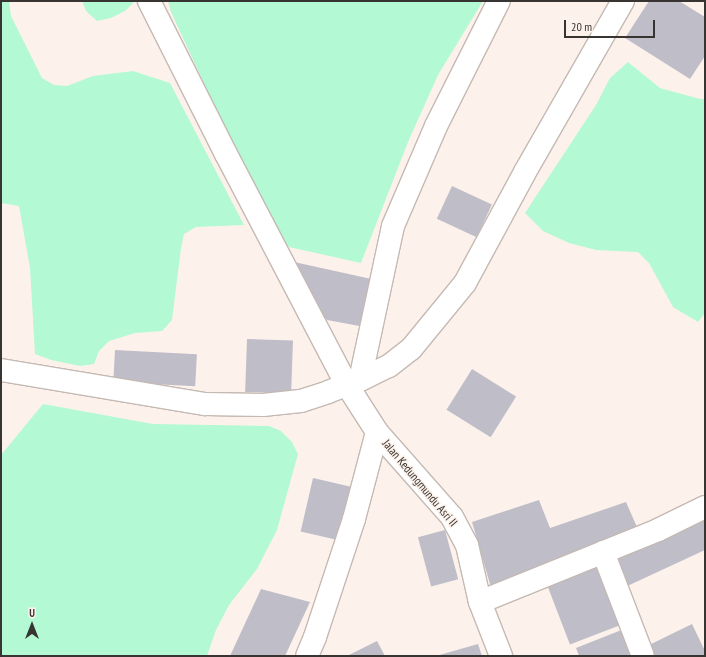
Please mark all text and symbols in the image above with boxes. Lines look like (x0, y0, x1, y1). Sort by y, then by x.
scale bar (566, 12, 657, 38)
text: 20 m (571, 19, 592, 34)
street label: Jalan Kedungmundu Asri II (379, 436, 461, 530)
north arrow (12, 605, 52, 645)
text: U (29, 606, 35, 620)

